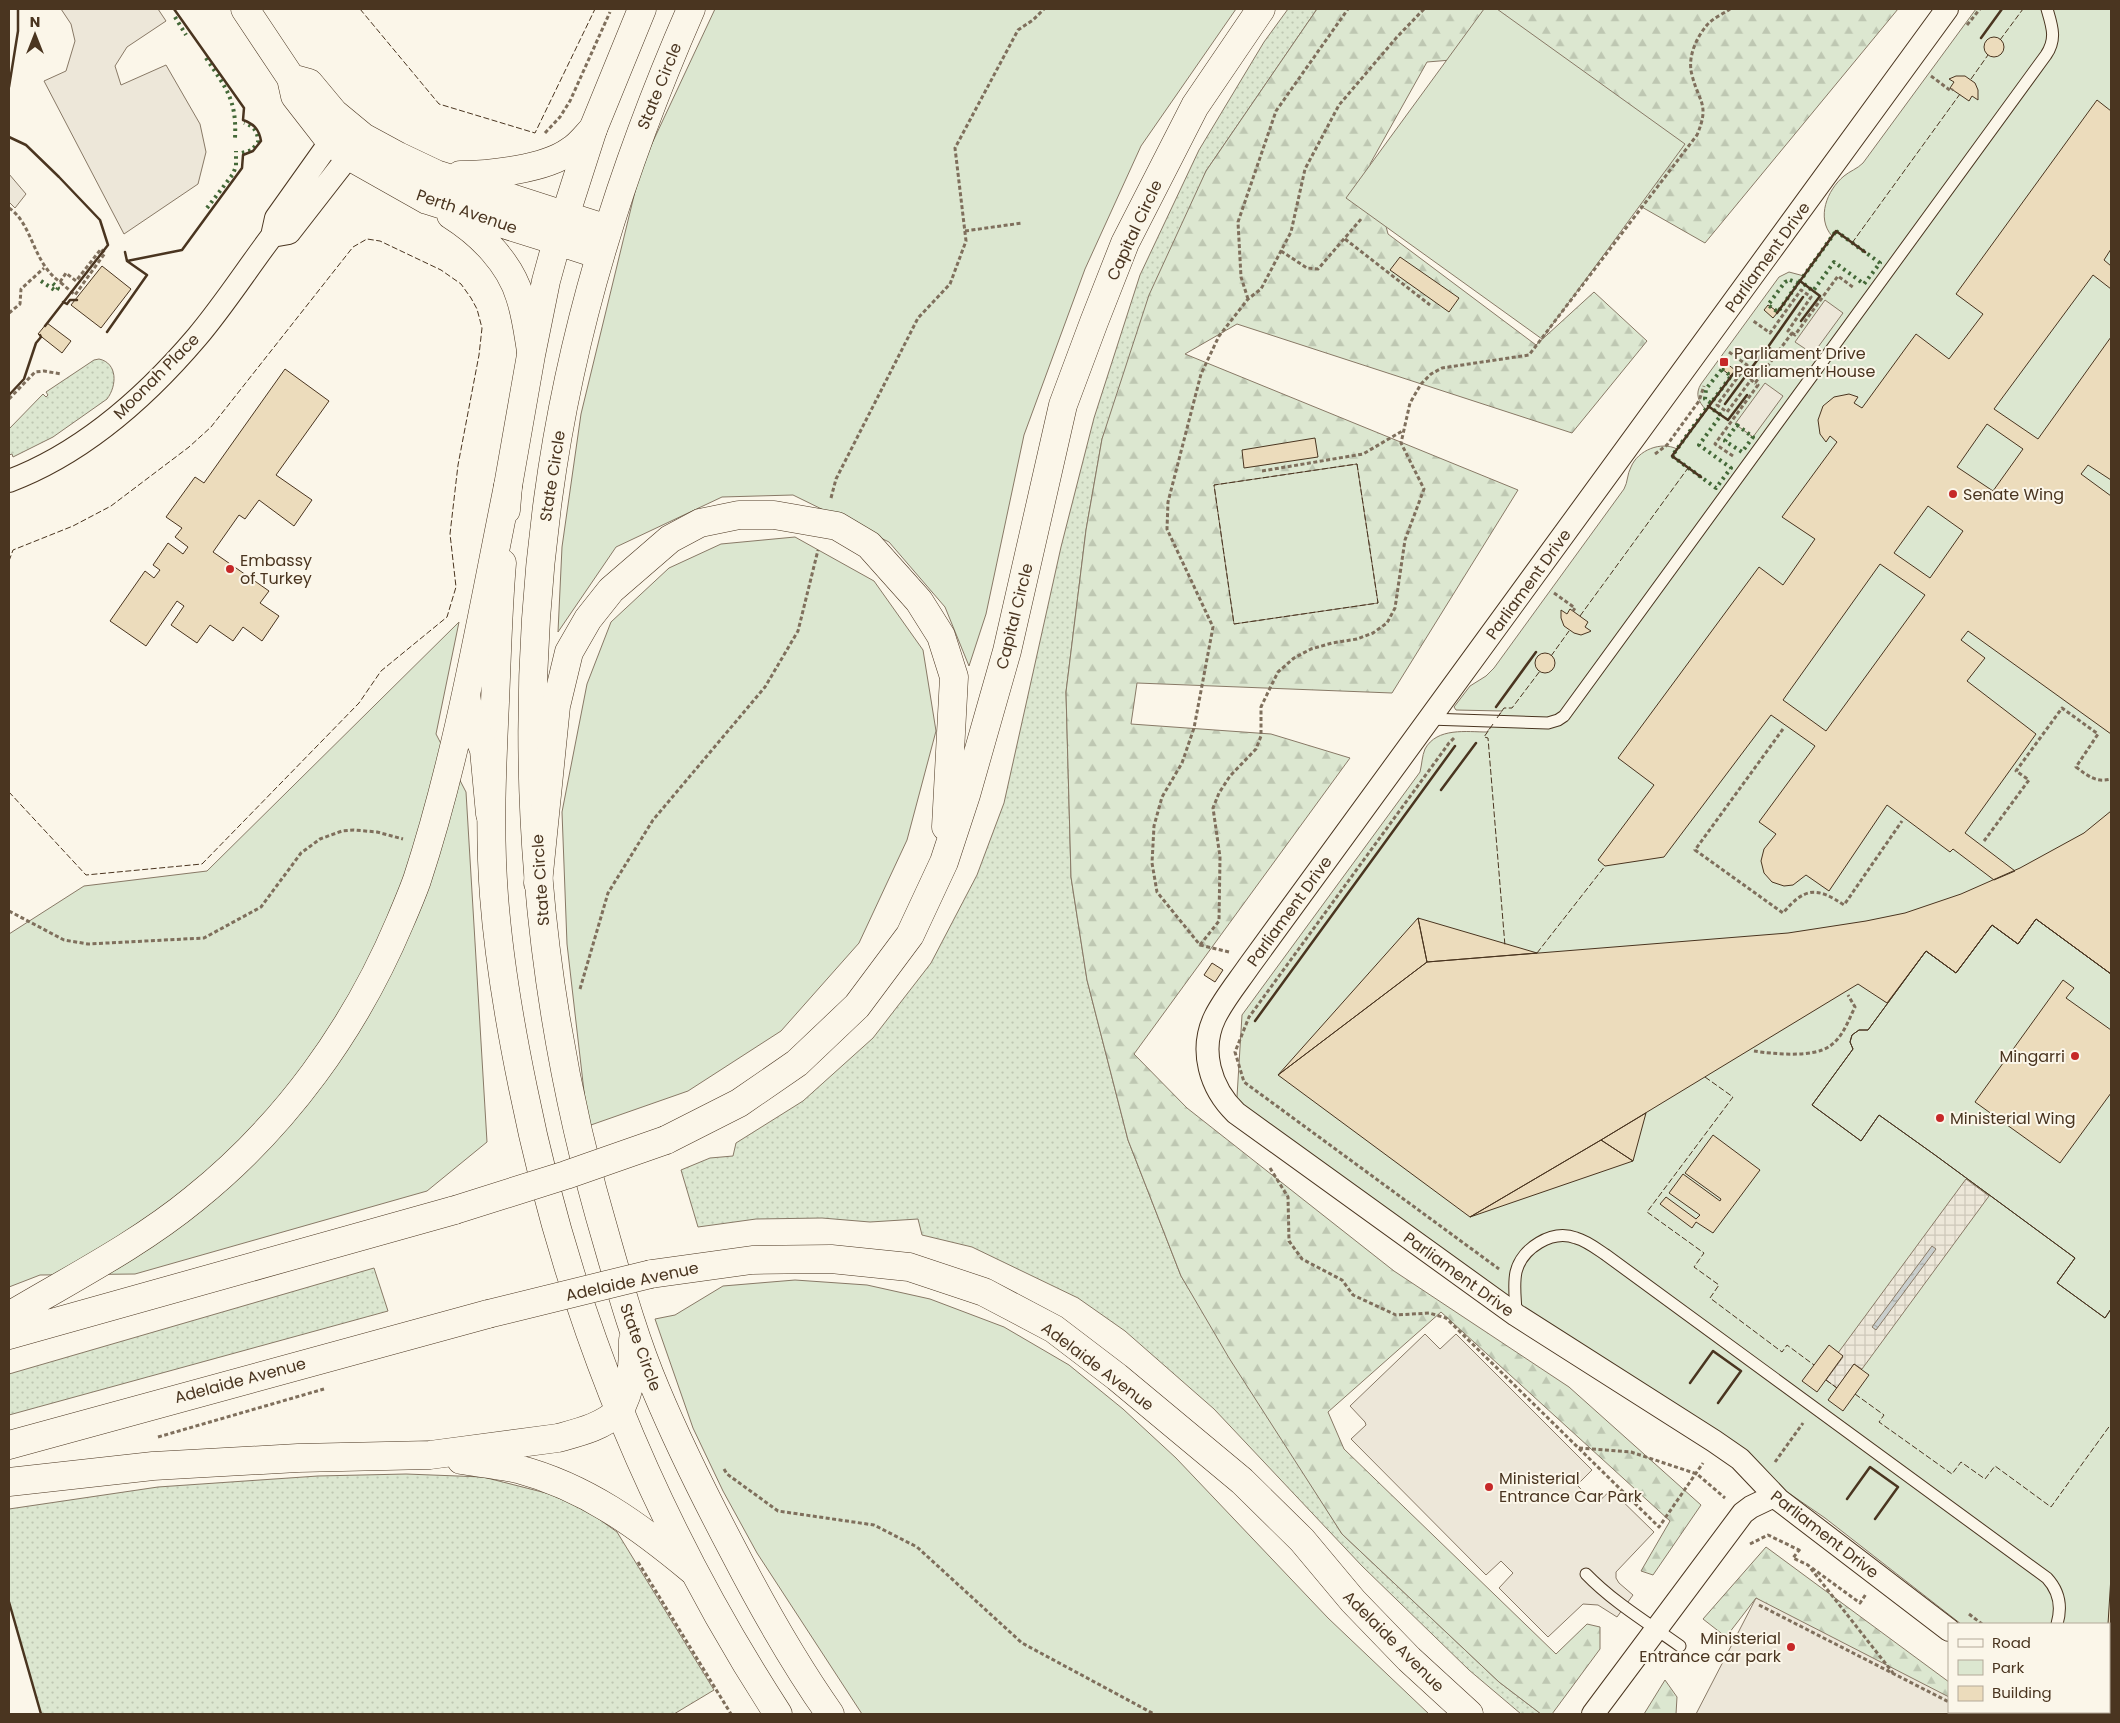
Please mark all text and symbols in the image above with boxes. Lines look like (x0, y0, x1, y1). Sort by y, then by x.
north arrow (10, 10, 60, 60)
text: N (30, 12, 40, 32)
street label: State Circle (632, 39, 687, 133)
street label: Capital Circle (1101, 176, 1168, 284)
street label: Perth Avenue (413, 183, 521, 240)
street label: Parliament Drive (1719, 197, 1815, 317)
street label: Moonah Place (108, 328, 205, 425)
place label: Parliament Drive Parliament House (1734, 342, 1875, 383)
marker: Parliament Drive Parliament House (1718, 356, 1730, 368)
street label: State Circle (534, 429, 571, 523)
place label: Senate Wing (1963, 483, 2064, 506)
marker: Senate Wing (1947, 488, 1959, 500)
street label: Parliament Drive (1480, 524, 1576, 644)
place label: Embassy of Turkey (240, 549, 312, 590)
street label: Capital Circle (990, 561, 1039, 672)
marker: Embassy of Turkey (224, 563, 236, 575)
street label: State Circle (526, 833, 555, 927)
street label: Parliament Drive (1241, 851, 1337, 971)
place label: Mingarri (2000, 1045, 2065, 1068)
marker: Mingarri (2069, 1050, 2081, 1062)
place label: Ministerial Wing (1950, 1107, 2076, 1130)
marker: Ministerial Wing (1934, 1112, 1946, 1124)
street label: Parliament Drive (1399, 1226, 1519, 1322)
street label: Adelaide Avenue (564, 1256, 701, 1307)
street label: State Circle (614, 1300, 667, 1394)
street label: Adelaide Avenue (1037, 1317, 1159, 1416)
street label: Adelaide Avenue (172, 1352, 309, 1409)
place label: Ministerial Entrance Car Park (1499, 1467, 1643, 1508)
marker: Ministerial Entrance Car Park (1483, 1481, 1495, 1493)
street label: Parliament Drive (1766, 1485, 1884, 1584)
street label: Adelaide Avenue (1338, 1585, 1450, 1697)
legend (1948, 1623, 2110, 1713)
place label: Ministerial Entrance car park (1639, 1627, 1782, 1668)
text: Road (1992, 1632, 2031, 1653)
marker: Ministerial Entrance car park (1785, 1641, 1797, 1653)
text: Park (1992, 1657, 2024, 1678)
text: Building (1992, 1682, 2052, 1703)

